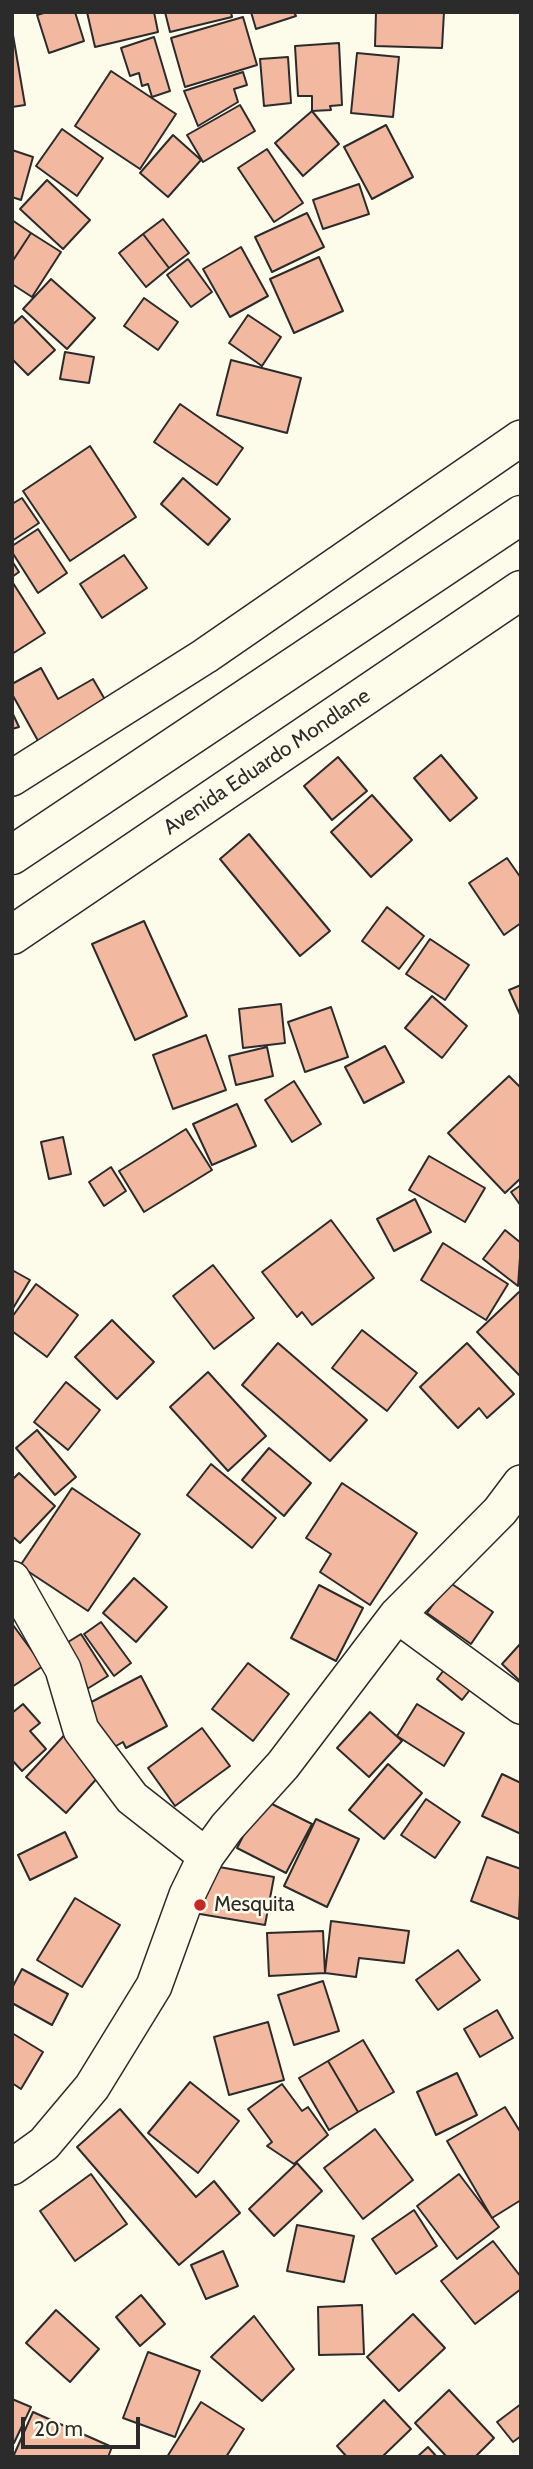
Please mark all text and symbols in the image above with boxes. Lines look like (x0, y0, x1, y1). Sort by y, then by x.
street label: Avenida Eduardo Mondlane (159, 684, 375, 840)
place label: Mesquita (214, 1892, 295, 1918)
marker: Mesquita (192, 1897, 208, 1913)
scale bar (24, 2402, 144, 2446)
text: 20 m (34, 2416, 83, 2441)

